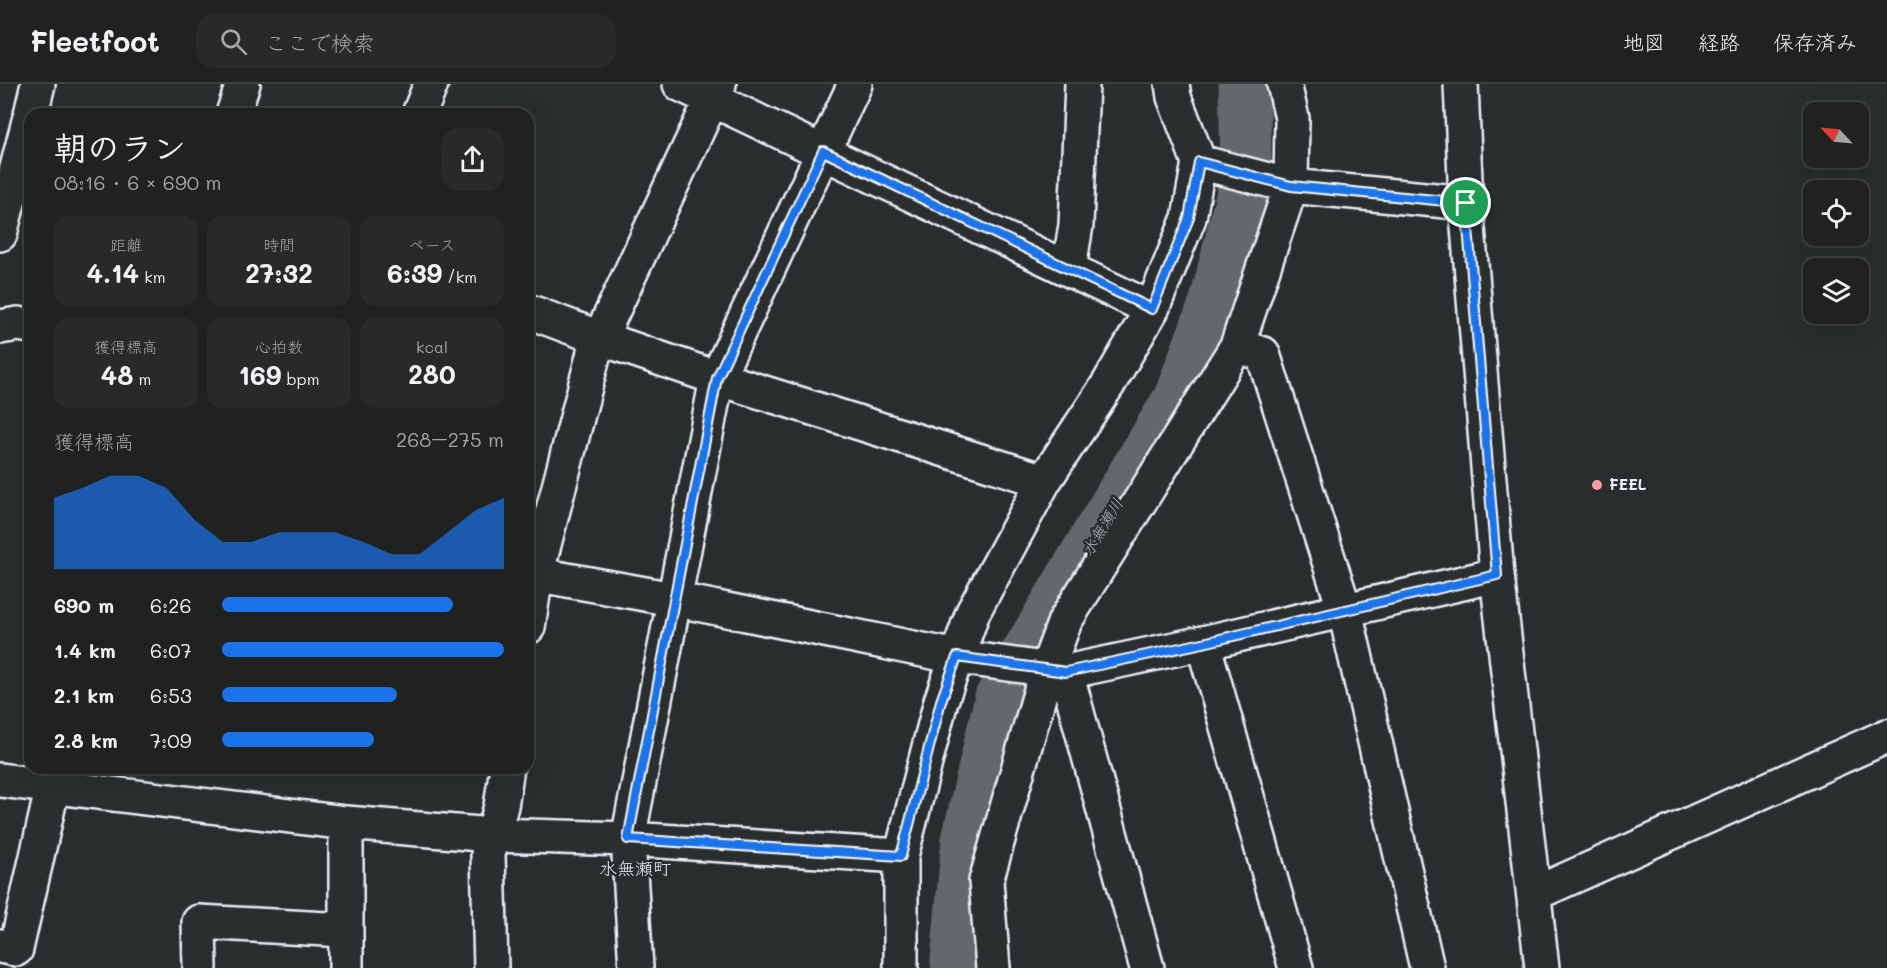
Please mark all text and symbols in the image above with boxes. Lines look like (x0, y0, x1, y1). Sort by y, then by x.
search box (196, 14, 616, 68)
text: Fleetfoot (30, 23, 160, 59)
icon: search (217, 25, 250, 58)
text: ここで検索 (265, 28, 375, 57)
text: 地図 (1623, 28, 1665, 55)
text: 経路 (1698, 28, 1740, 55)
text: 保存済み (1773, 28, 1857, 55)
north arrow (1803, 102, 1869, 168)
map controls (1803, 102, 1869, 324)
text: 朝のラン (54, 125, 186, 168)
button: share (441, 128, 504, 191)
text: 08:16 · 6 × 690 m (54, 169, 221, 195)
pin (1440, 177, 1491, 228)
button: locate (1803, 180, 1869, 246)
icon: arrive (1449, 186, 1482, 219)
text: 距離 (110, 234, 142, 255)
text: 時間 (263, 234, 295, 255)
text: ペース (408, 234, 456, 255)
text: 4.14 (87, 256, 139, 290)
text: 27:32 (245, 256, 313, 290)
text: 6:39 (387, 256, 442, 290)
button: layers (1803, 258, 1869, 324)
text: km (139, 266, 165, 287)
text: /km (442, 266, 477, 287)
text: 獲得標高 (94, 336, 158, 357)
text: 心拍数 (255, 336, 303, 357)
text: kcal (416, 336, 448, 357)
text: 280 (408, 357, 456, 391)
text: 48 (101, 358, 133, 392)
text: 169 (239, 358, 281, 392)
text: m (133, 368, 151, 389)
text: bpm (281, 368, 319, 389)
text: 268–275 m (396, 426, 504, 452)
text: 獲得標高 (54, 428, 134, 454)
place label: FEEL (1609, 474, 1647, 494)
marker: FEEL (1590, 478, 1604, 492)
water label: 水無瀬川 (1076, 494, 1127, 560)
text: 690 m (54, 592, 114, 618)
text: 6:26 (150, 592, 192, 618)
text: 1.4 km (54, 637, 116, 663)
text: 6:07 (150, 637, 192, 663)
text: 2.1 km (54, 682, 114, 708)
text: 6:53 (150, 682, 192, 708)
text: 2.8 km (54, 727, 118, 753)
text: 7:09 (150, 727, 191, 753)
district label: 水無瀬町 (599, 856, 671, 880)

